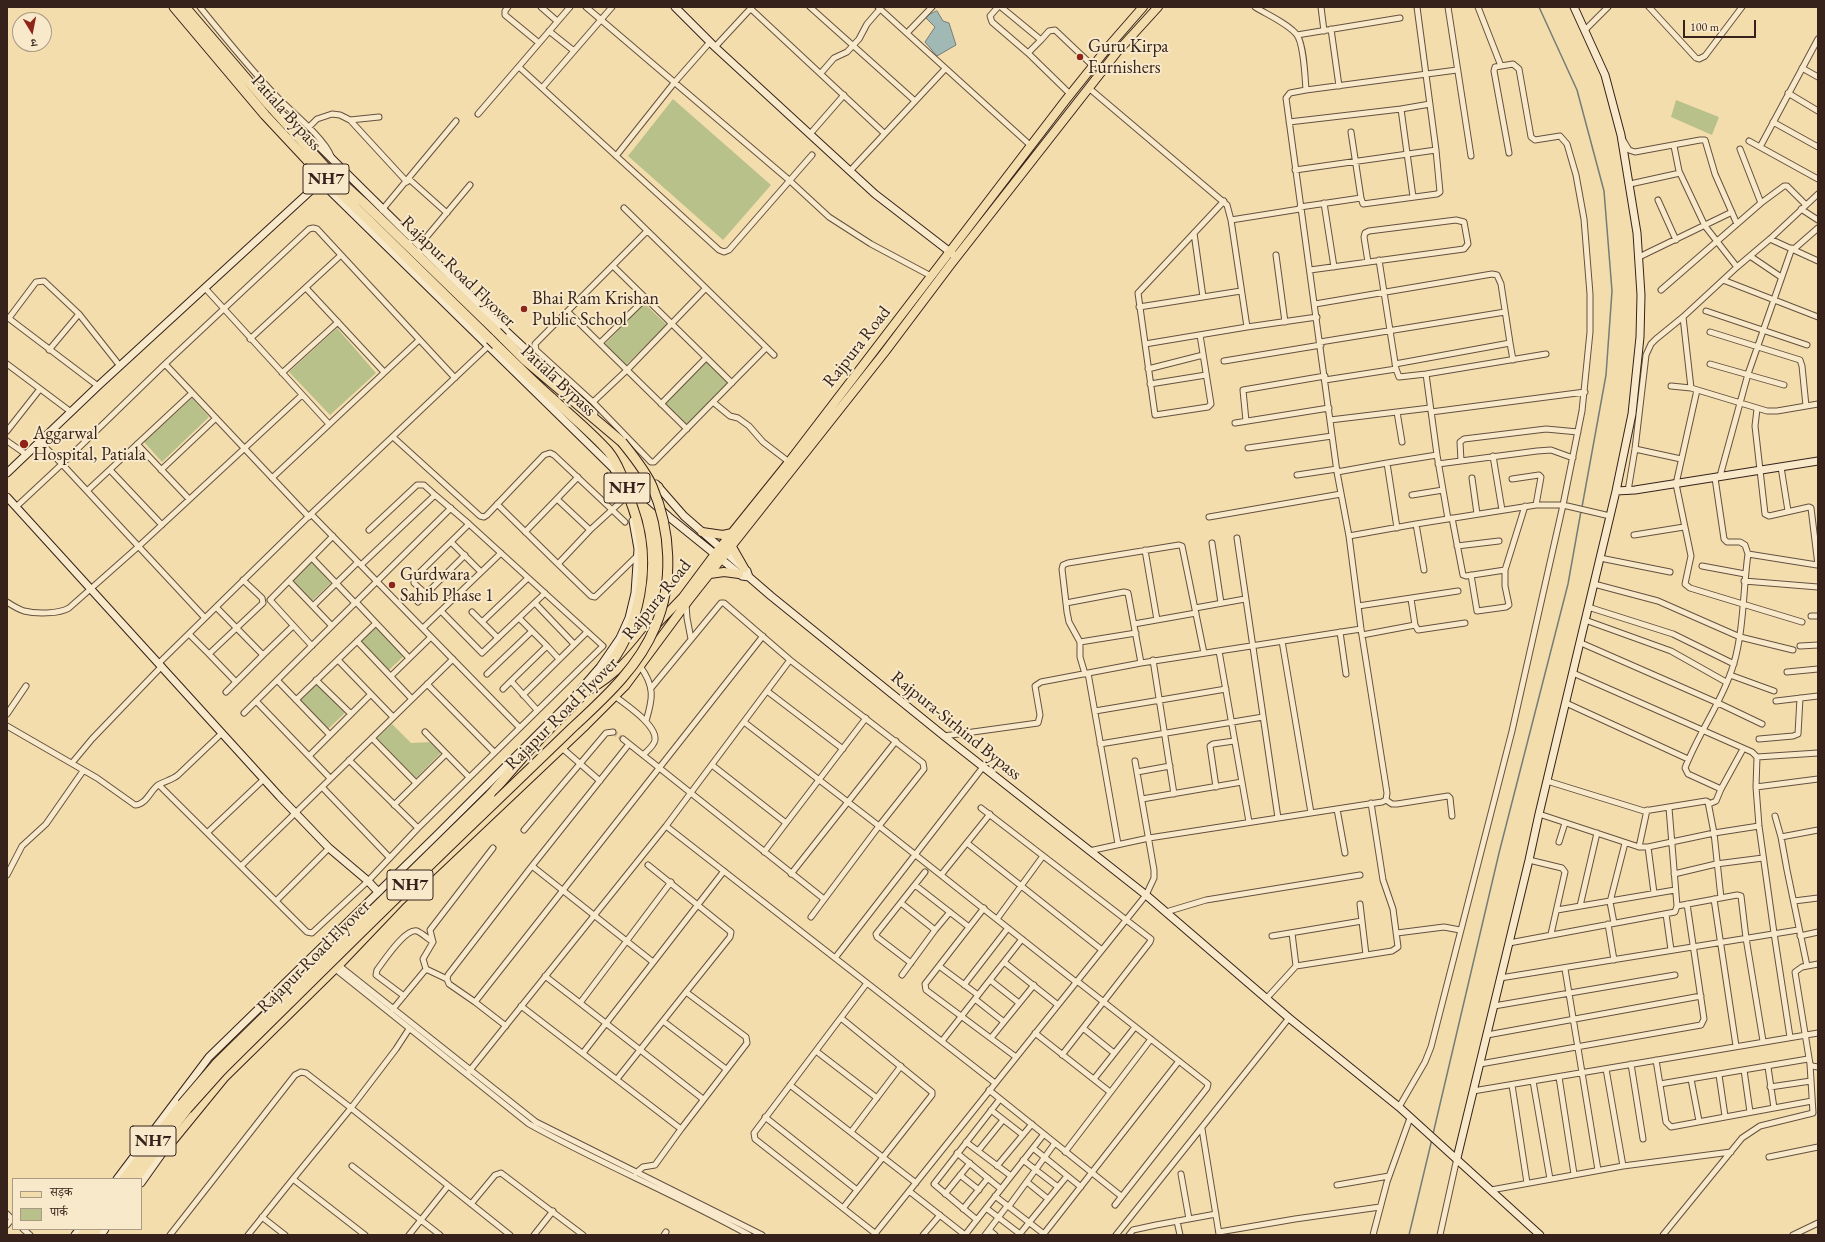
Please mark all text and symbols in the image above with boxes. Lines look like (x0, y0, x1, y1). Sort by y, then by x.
north arrow (12, 12, 52, 52)
scale bar (1685, 12, 1758, 38)
text: 100 m (1690, 19, 1719, 35)
text: उ (30, 35, 38, 50)
place label: Guru Kirpa Furnishers (1088, 36, 1169, 78)
marker: Guru Kirpa Furnishers (1075, 52, 1085, 62)
street label: Patiala Bypass (246, 71, 326, 155)
road number: NH7 (303, 164, 349, 194)
street label: Rajapur Road Flyover (396, 212, 520, 332)
place label: Bhai Ram Krishan Public School (532, 288, 659, 330)
street label: Rajpura Road (819, 302, 895, 392)
marker: Bhai Ram Krishan Public School (519, 304, 529, 314)
street label: Patiala Bypass (516, 341, 600, 421)
place label: Aggarwal Hospital, Patiala (33, 423, 146, 466)
marker: Aggarwal Hospital, Patiala (18, 438, 30, 450)
road number: NH7 (604, 473, 650, 503)
street label: Rajpura Road (618, 555, 696, 645)
place label: Gurdwara Sahib Phase 1 (400, 564, 494, 606)
marker: Gurdwara Sahib Phase 1 (387, 580, 397, 590)
street label: Rajapur Road Flyover (501, 653, 623, 775)
street label: Rajpura-Sirhind Bypass (886, 667, 1026, 785)
road number: NH7 (387, 870, 433, 900)
street label: Rajapur Road Flyover (253, 896, 375, 1018)
road number: NH7 (130, 1126, 176, 1156)
legend (12, 1178, 142, 1230)
text: सड़क (50, 1184, 73, 1200)
text: पार्क (50, 1204, 68, 1220)

